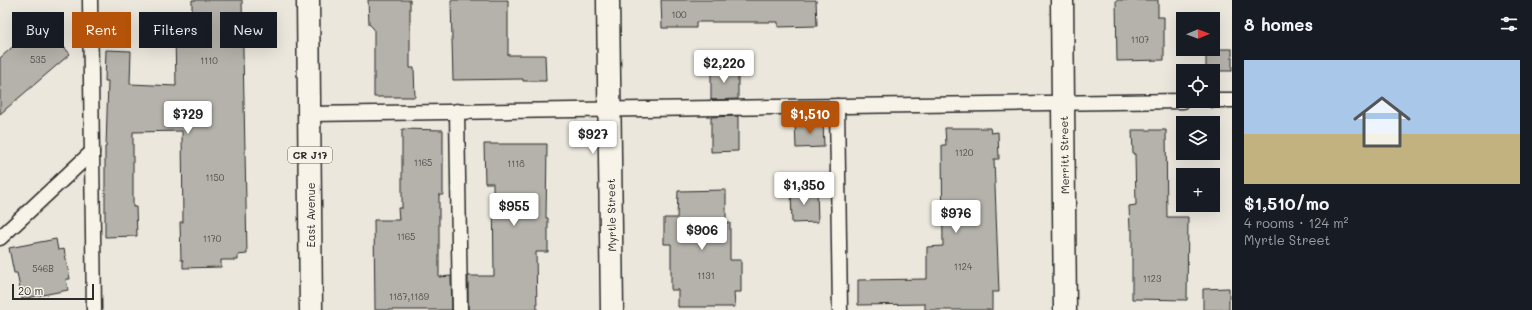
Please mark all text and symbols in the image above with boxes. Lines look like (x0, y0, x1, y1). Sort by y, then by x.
house number: 100 (671, 9, 687, 20)
chip: Buy (12, 12, 64, 48)
chip: Rent (72, 12, 131, 48)
chip: Filters (139, 12, 212, 48)
chip: New (220, 12, 277, 48)
north arrow (1176, 12, 1220, 56)
map controls (1176, 12, 1220, 212)
text: 8 homes (1244, 13, 1313, 35)
icon: filters (1498, 13, 1520, 35)
house number: 1107 (1131, 34, 1149, 45)
pin: $2,220 (691, 50, 757, 84)
house number: 535 (30, 54, 46, 65)
text: $2,220 (703, 54, 745, 71)
house number: 1110 (200, 55, 218, 66)
button: locate (1176, 64, 1220, 108)
icon: home (1346, 86, 1418, 158)
pin: $729 (164, 101, 212, 135)
pin: $1,510 (777, 101, 843, 135)
text: $729 (173, 105, 203, 122)
text: $1,510 (790, 105, 830, 122)
street label: Merritt Street (1056, 116, 1072, 194)
button: layers (1176, 116, 1220, 160)
pin: $927 (569, 121, 617, 155)
text: $927 (578, 125, 608, 142)
road number: CR J17 (288, 147, 332, 163)
house number: 1120 (955, 147, 974, 158)
house number: 1165 (414, 157, 432, 168)
house number: 1118 (507, 158, 525, 169)
button: + (1176, 168, 1220, 212)
house number: 1150 (206, 172, 225, 183)
pin: $1,350 (771, 172, 837, 206)
text: $1,350 (783, 176, 825, 193)
street label: Myrtle Street (603, 178, 619, 252)
street label: East Avenue (303, 182, 318, 247)
text: $1,510/mo (1244, 192, 1329, 214)
pin: $955 (490, 193, 538, 227)
text: $955 (498, 197, 530, 214)
pin: $976 (932, 200, 980, 234)
text: $976 (941, 204, 971, 221)
text: 4 rooms · 124 m² (1244, 214, 1349, 231)
pin: $906 (678, 217, 726, 251)
text: $906 (686, 221, 718, 238)
house number: 1165 (397, 231, 415, 242)
text: Myrtle Street (1244, 231, 1330, 248)
house number: 1170 (203, 233, 222, 244)
house number: 1124 (954, 261, 973, 272)
house number: 546B (32, 263, 54, 274)
house number: 1131 (697, 270, 715, 281)
house number: 1123 (1143, 273, 1161, 284)
scale bar (12, 282, 94, 301)
text: 20 m (18, 283, 43, 298)
house number: 1187,1189 (389, 291, 430, 302)

